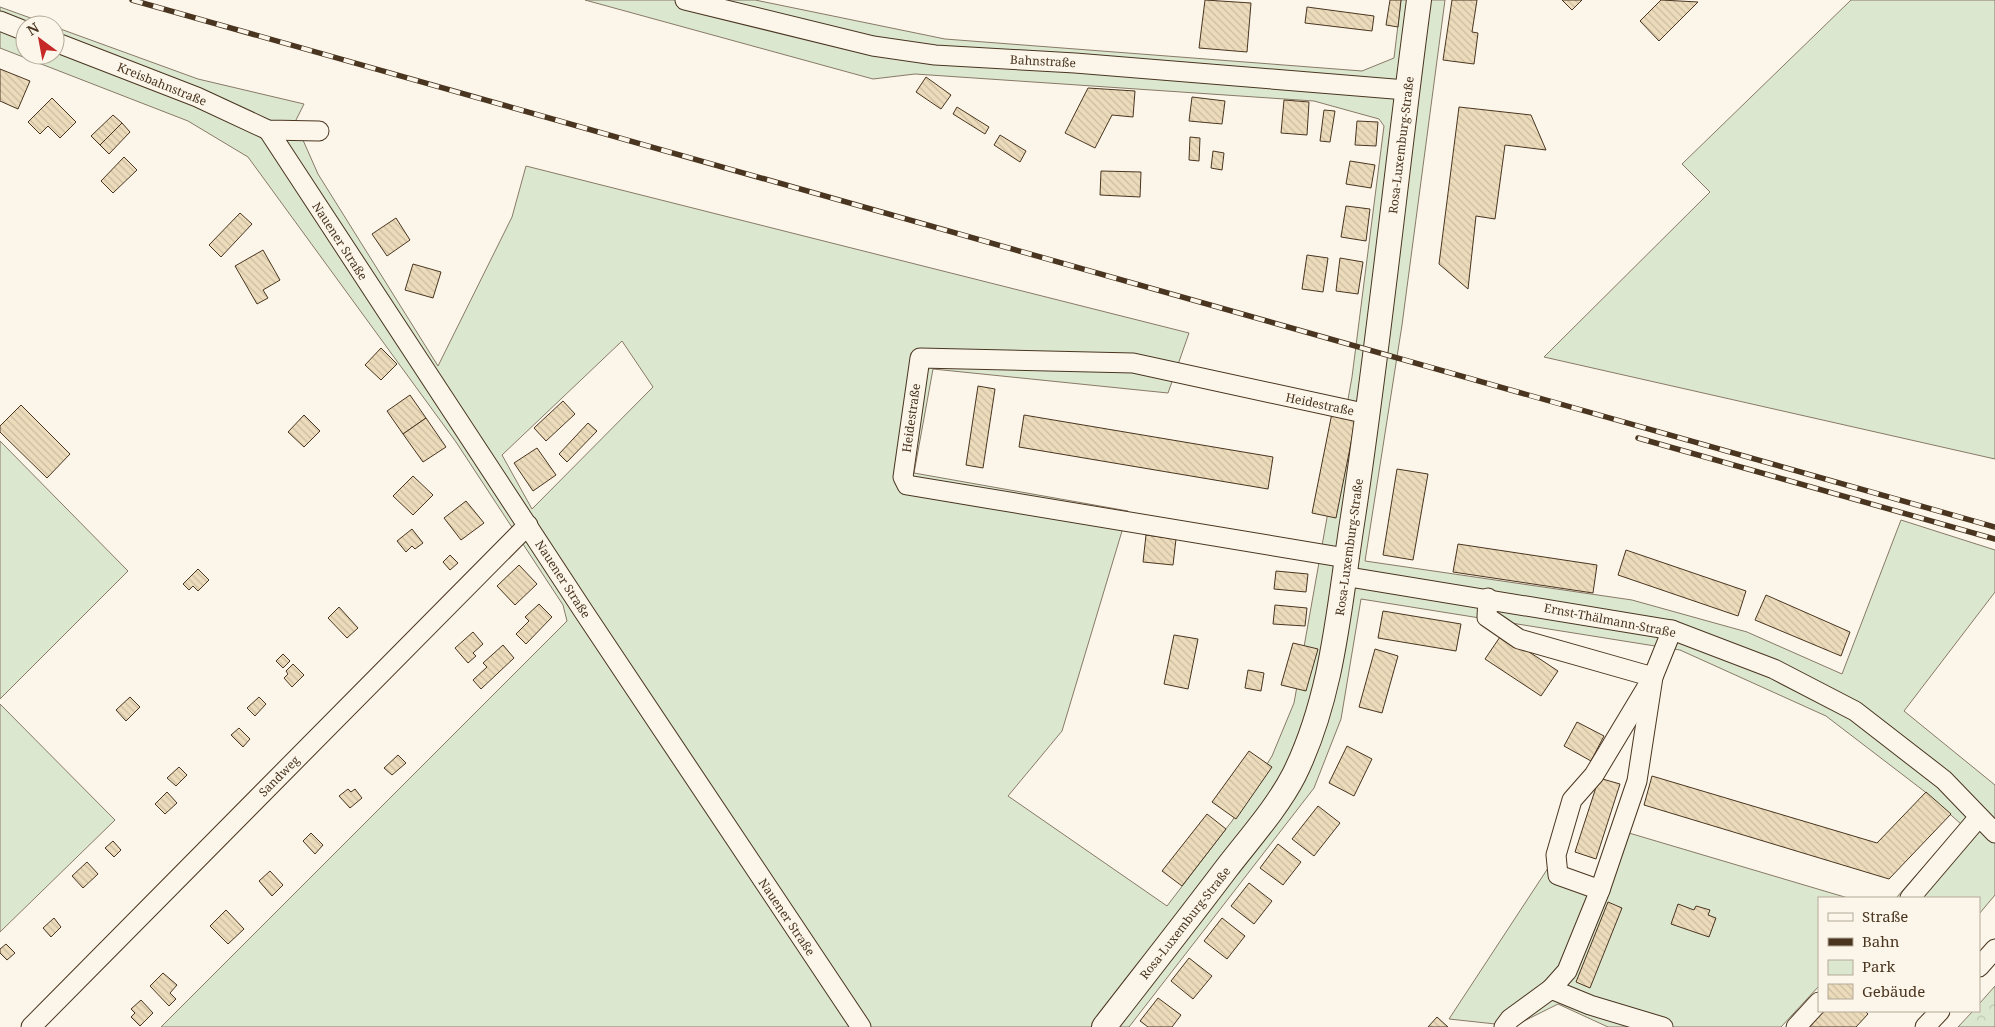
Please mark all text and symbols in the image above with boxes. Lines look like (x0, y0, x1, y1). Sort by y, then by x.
north arrow (15, 15, 65, 65)
text: N (23, 18, 43, 40)
street label: Bahnstraße (1010, 51, 1076, 71)
street label: Kreisbahnstraße (115, 58, 209, 110)
street label: Rosa-Luxemburg-Straße (1384, 75, 1418, 215)
street label: Nauener Straße (308, 199, 372, 283)
street label: Heidestraße (898, 382, 924, 454)
street label: Heidestraße (1284, 388, 1356, 420)
street label: Rosa-Luxemburg-Straße (1331, 477, 1367, 617)
street label: Nauener Straße (531, 537, 595, 621)
street label: Ernst-Thälmann-Straße (1543, 599, 1677, 641)
street label: Sandweg (255, 751, 304, 800)
street label: Rosa-Luxemburg-Straße (1136, 863, 1234, 983)
street label: Nauener Straße (755, 875, 819, 959)
legend (1818, 897, 1980, 1012)
text: Straße (1862, 906, 1908, 926)
text: Bahn (1862, 931, 1900, 951)
text: Park (1862, 956, 1896, 976)
text: Gebäude (1862, 981, 1925, 1001)

